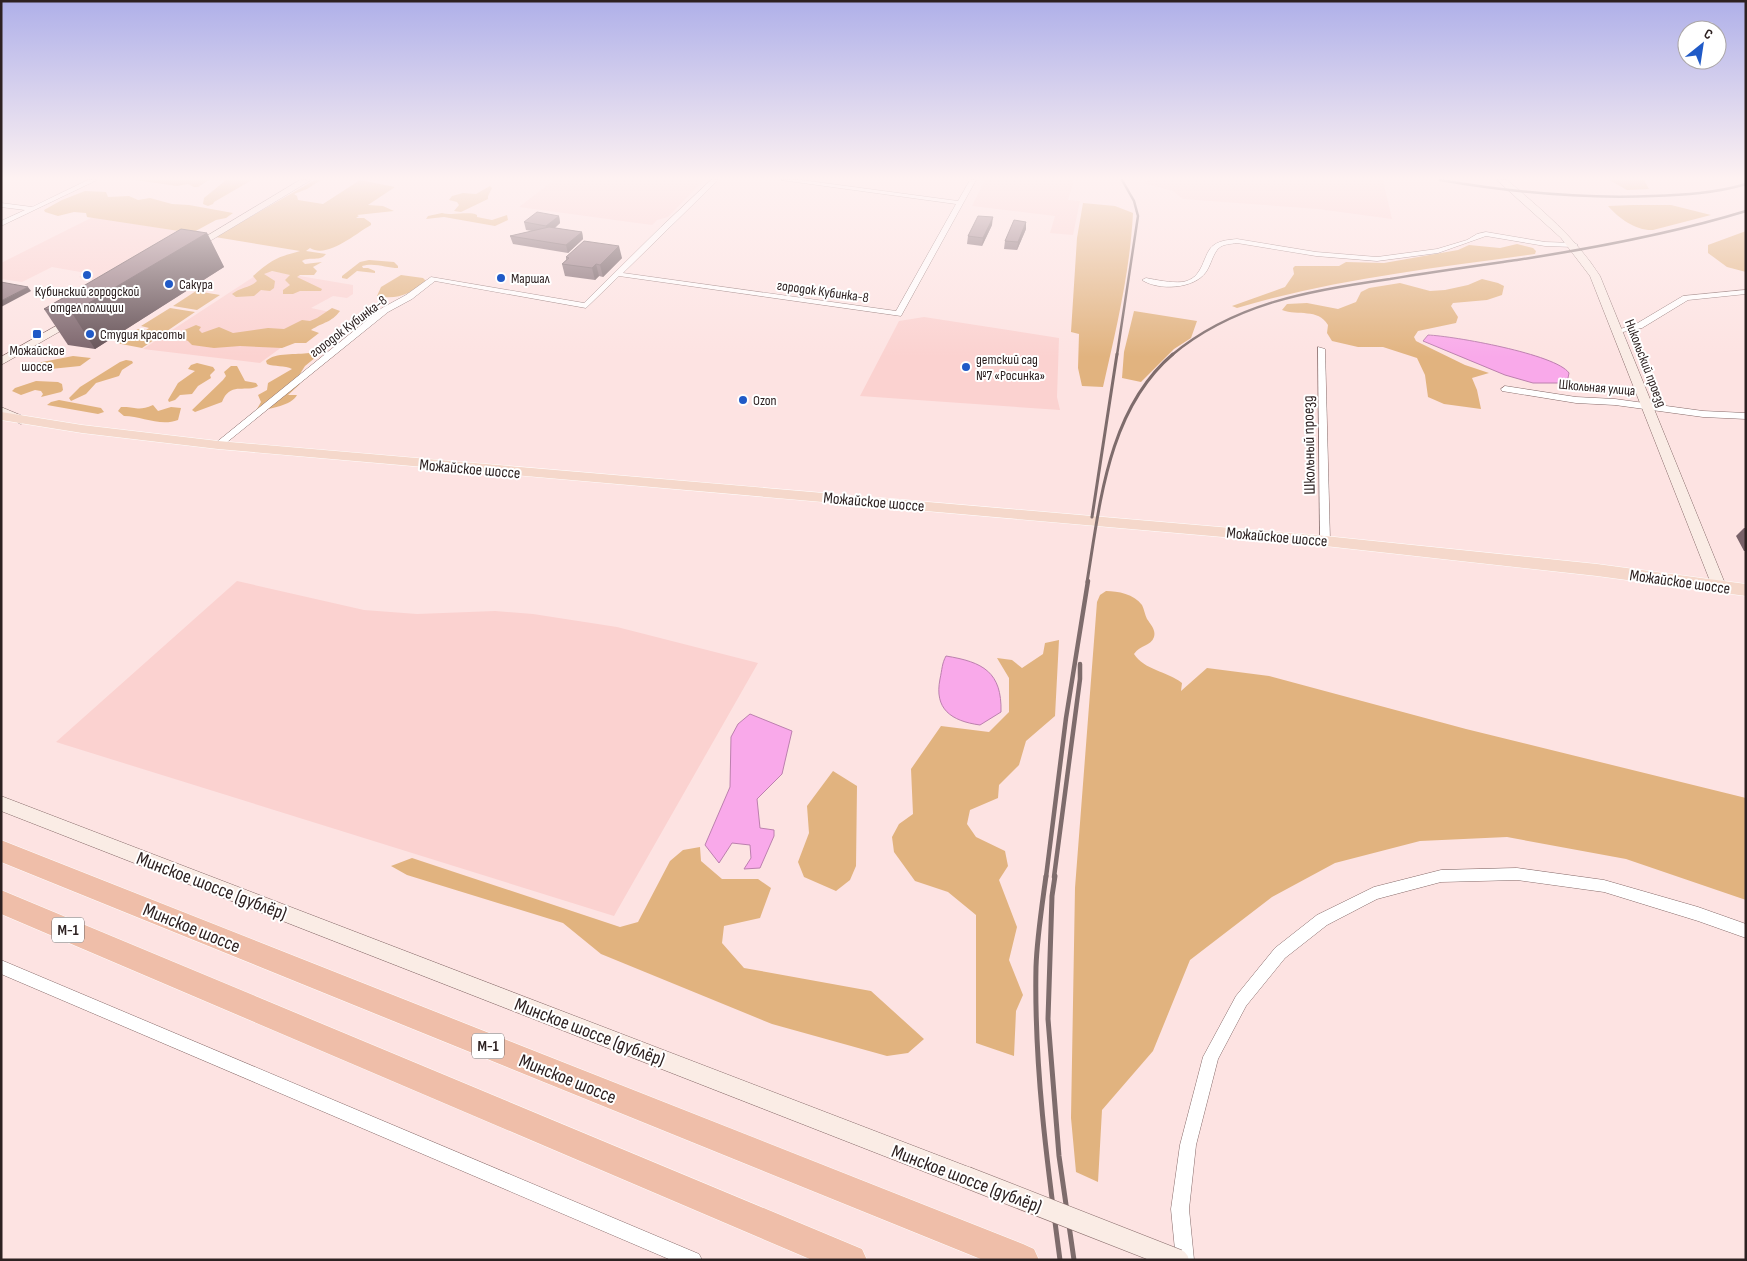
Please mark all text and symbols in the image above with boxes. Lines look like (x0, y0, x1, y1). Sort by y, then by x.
north arrow (1677, 20, 1727, 70)
text: С (1701, 25, 1716, 43)
marker: Кубинский городской отдел полиции (81, 269, 93, 281)
place label: Маршал (511, 270, 550, 287)
marker: Маршал (495, 272, 507, 284)
place label: Сакура (179, 276, 213, 293)
street label: городок Кубинка-8 (776, 277, 870, 306)
marker: Сакура (163, 278, 175, 290)
place label: Кубинский городской отдел полиции (35, 283, 139, 316)
street label: городок Кубинка-8 (306, 292, 390, 361)
street label: Никольский проезд (1621, 317, 1670, 410)
place label: Студия красоты (100, 326, 185, 343)
marker: Можайское шоссе (31, 328, 43, 340)
marker: Студия красоты (84, 328, 96, 340)
place label: Можайское шоссе (9, 342, 65, 375)
place label: детский сад №7 «Росинка» (976, 351, 1045, 384)
marker: детский сад №7 «Росинка» (960, 361, 972, 373)
street label: Школьная улица (1558, 376, 1636, 399)
place label: Ozon (753, 392, 777, 409)
marker: Ozon (737, 394, 749, 406)
street label: Школьный проезд (1299, 395, 1320, 495)
street label: Можайское шоссе (419, 456, 521, 483)
street label: Можайское шоссе (823, 489, 925, 516)
street label: Можайское шоссе (1226, 524, 1328, 551)
street label: Можайское шоссе (1628, 566, 1731, 599)
street label: Минское шоссе (дублёр) (133, 847, 290, 926)
street label: Минское шоссе (139, 898, 243, 958)
road number: М-1 (52, 918, 84, 942)
street label: Минское шоссе (дублёр) (511, 993, 668, 1072)
road number: М-1 (472, 1034, 504, 1058)
street label: Минское шоссе (515, 1049, 619, 1109)
street label: Минское шоссе (дублёр) (888, 1140, 1045, 1219)

